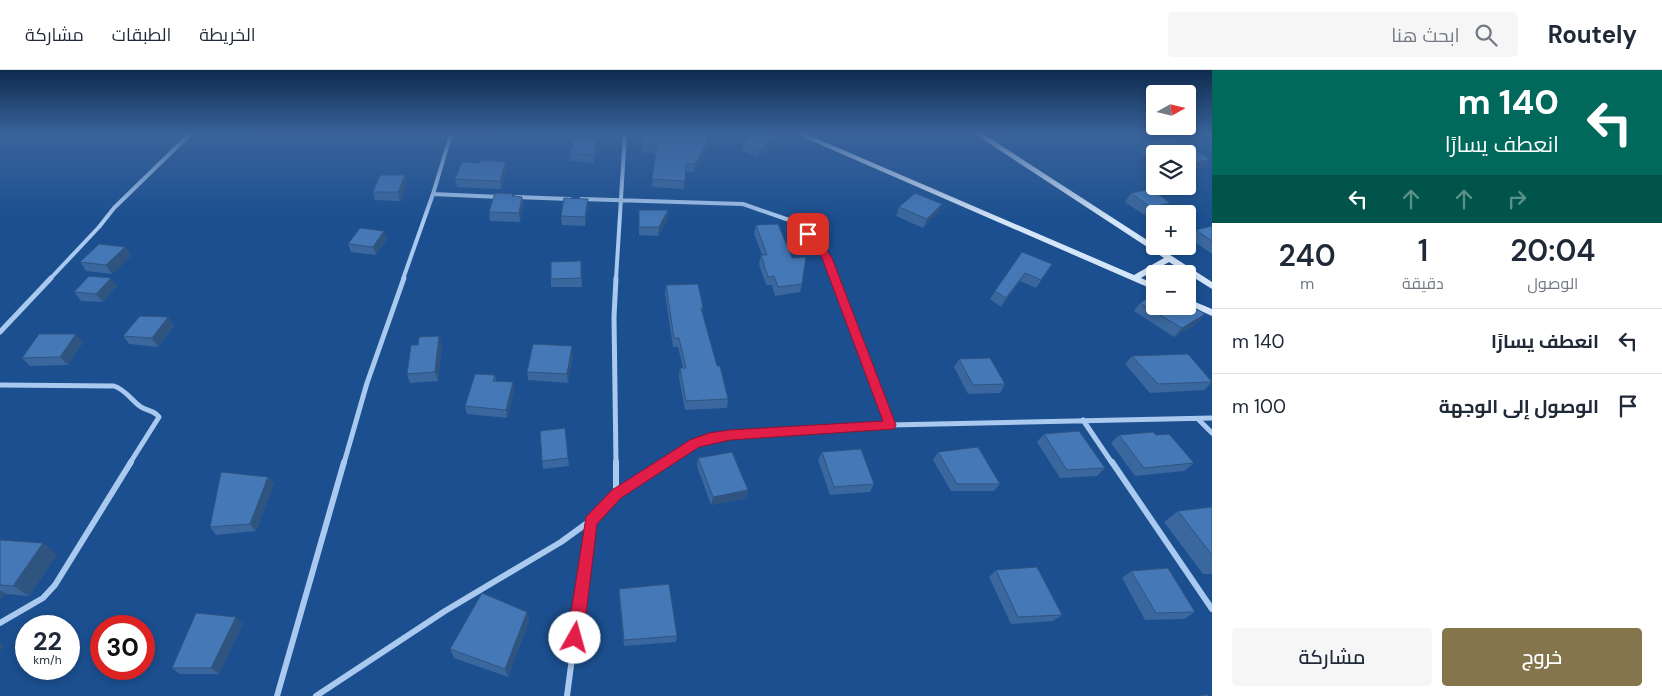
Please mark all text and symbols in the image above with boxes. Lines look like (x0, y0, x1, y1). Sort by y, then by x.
search box (1168, 12, 1518, 57)
text: Routely (1548, 19, 1637, 50)
icon: search (1472, 21, 1500, 49)
text: مشاركة (25, 23, 84, 47)
text: الطبقات (112, 23, 171, 47)
text: الخريطة (199, 23, 256, 47)
text: ابحث هنا (1391, 23, 1460, 48)
text: 140 m (1458, 79, 1559, 125)
north arrow (1146, 85, 1196, 135)
map controls (1146, 85, 1196, 315)
icon: left (1577, 90, 1642, 155)
text: انعطف يسارًا (1445, 130, 1559, 159)
button: layers (1146, 145, 1196, 195)
icon: left (1344, 185, 1372, 213)
icon: ahead (1397, 185, 1425, 213)
icon: ahead (1450, 185, 1478, 213)
icon: right (1503, 185, 1531, 213)
button: + (1146, 205, 1196, 255)
pin (787, 213, 829, 255)
icon: arrive (794, 220, 822, 248)
text: 1 (1418, 231, 1428, 270)
text: 20:04 (1510, 231, 1596, 270)
text: 240 (1279, 236, 1336, 275)
button: − (1146, 265, 1196, 315)
text: m (1300, 273, 1314, 294)
text: دقيقة (1402, 273, 1444, 294)
text: الوصول (1527, 273, 1578, 294)
icon: left (1614, 327, 1642, 355)
text: 140 m (1232, 329, 1284, 354)
text: انعطف يسارًا (1491, 329, 1599, 354)
icon: arrive (1614, 392, 1642, 420)
text: 100 m (1232, 394, 1286, 419)
text: الوصول إلى الوجهة (1439, 394, 1599, 419)
position arrow (548, 611, 600, 663)
speed limit sign: 30 (90, 615, 155, 680)
text: 22 (33, 625, 62, 658)
button: مشاركة (1232, 628, 1432, 686)
button: خروج (1442, 628, 1642, 686)
text: km/h (33, 652, 62, 668)

